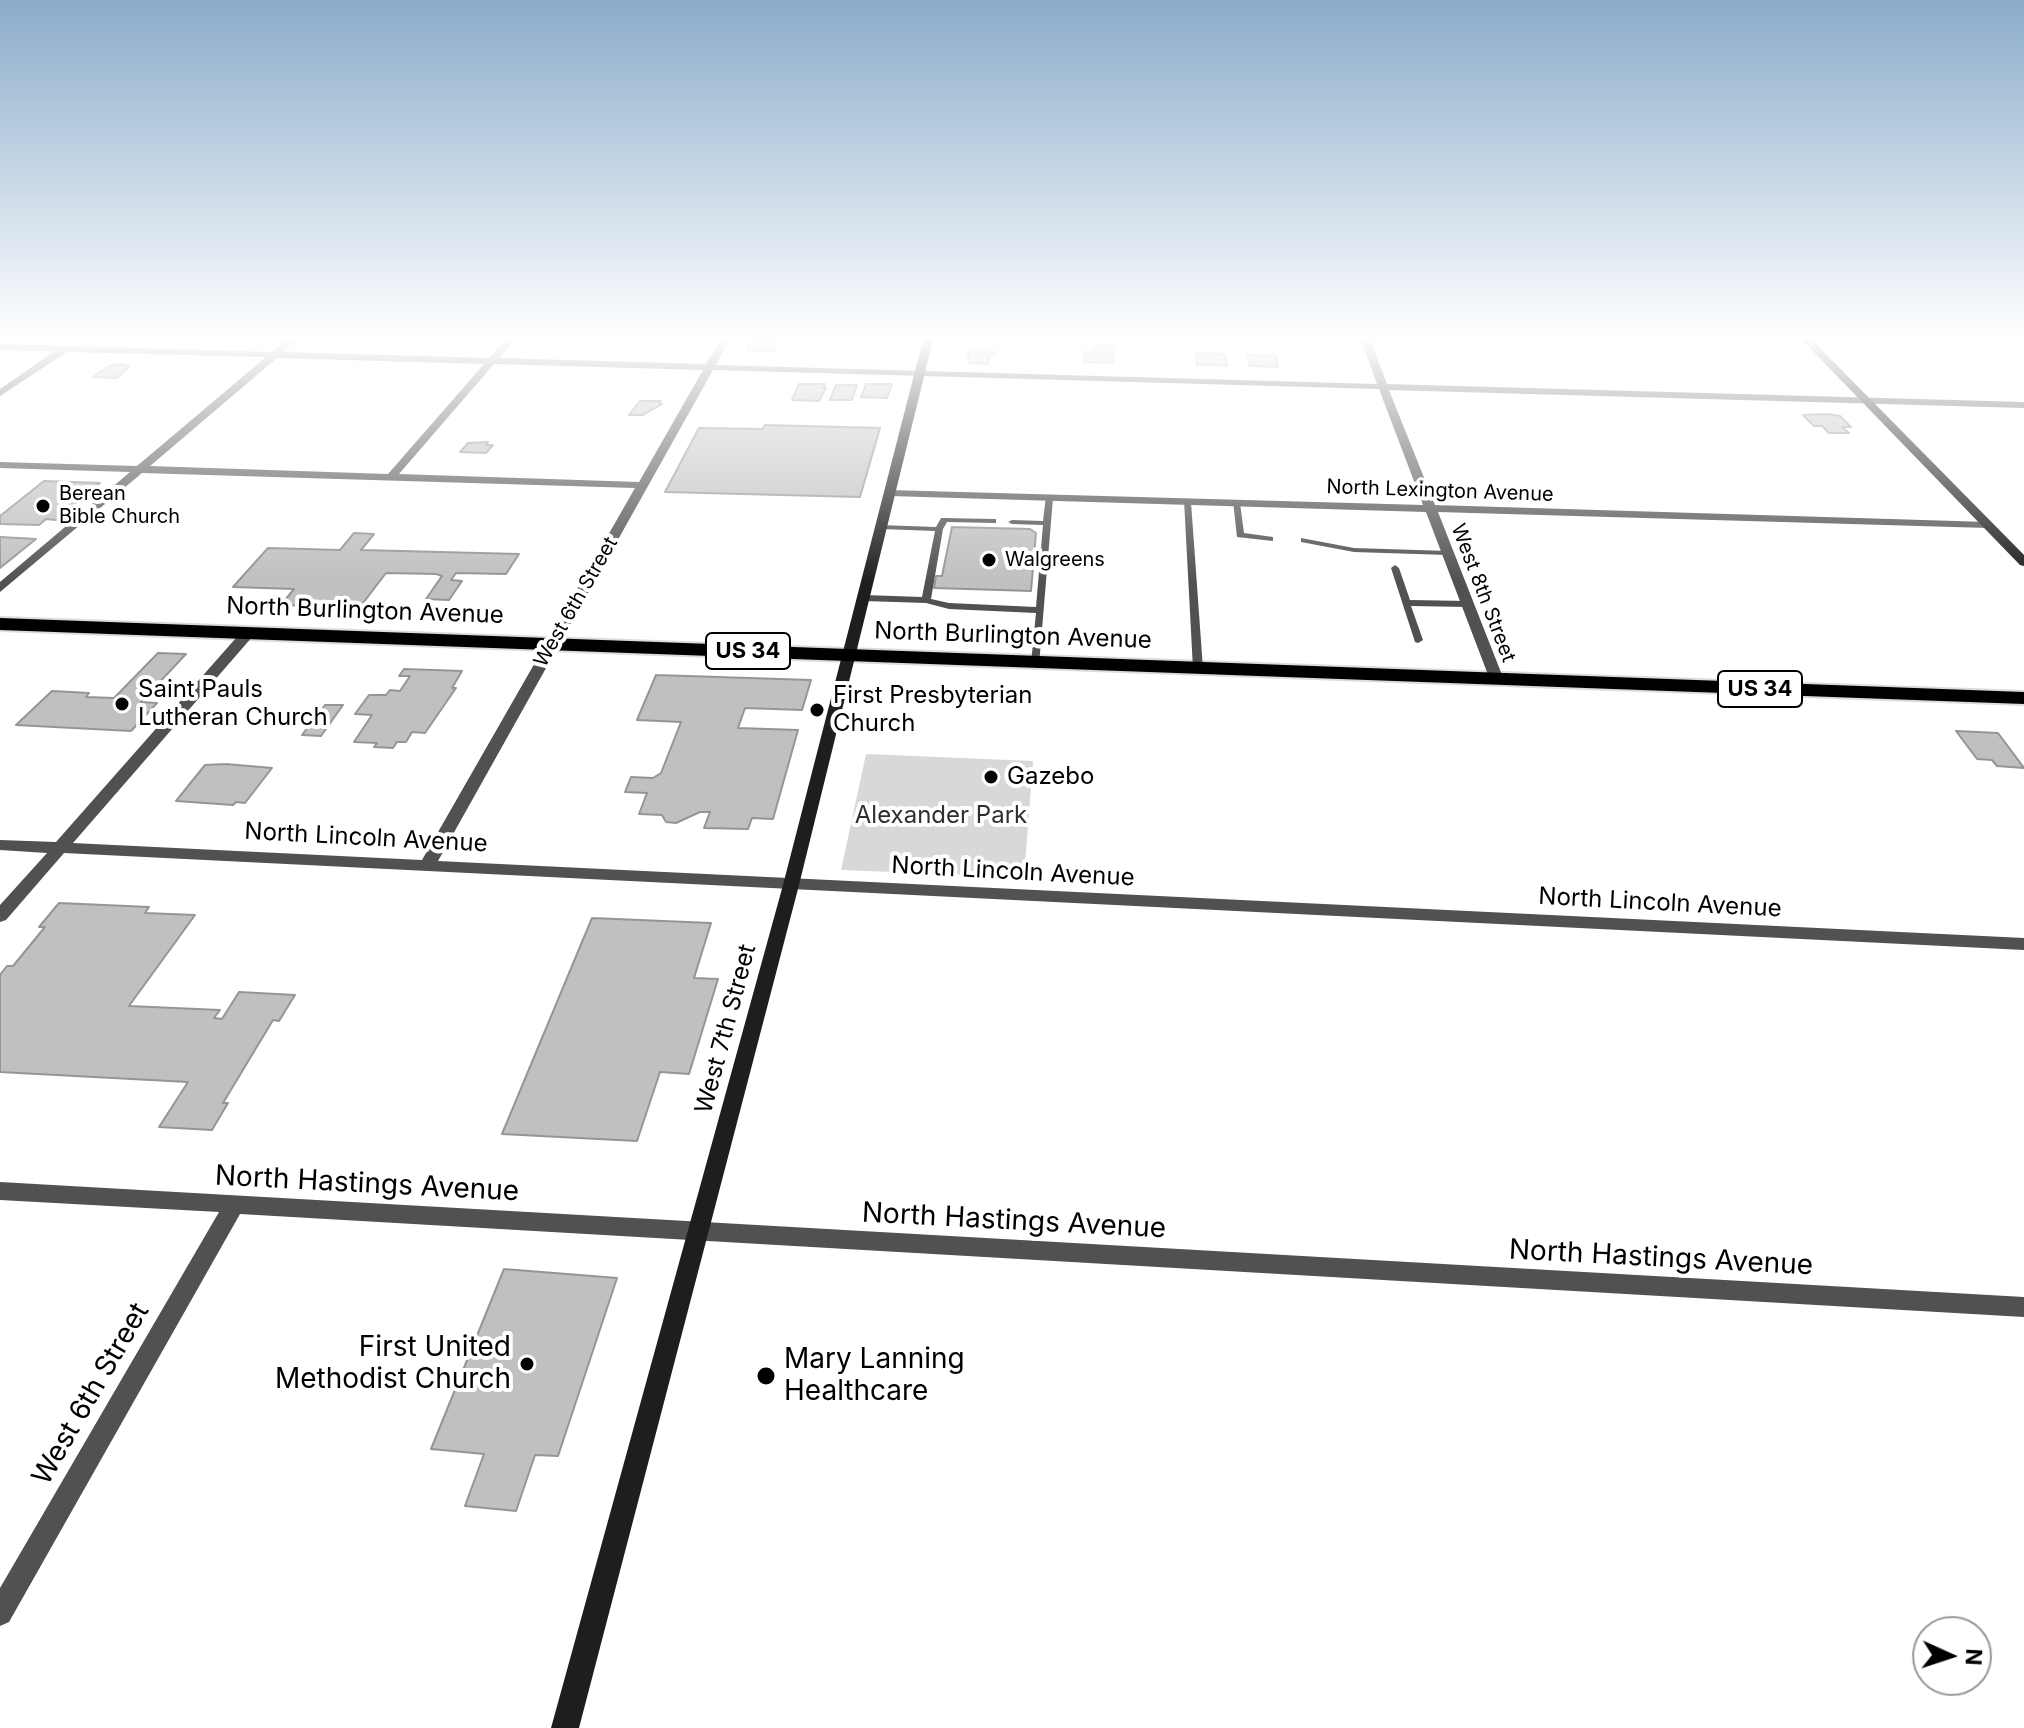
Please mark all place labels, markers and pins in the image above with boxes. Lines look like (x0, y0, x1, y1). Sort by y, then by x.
place label: Berean Bible Church (59, 482, 180, 529)
marker: Berean Bible Church (34, 497, 52, 515)
place label: Walgreens (1005, 548, 1105, 572)
marker: Walgreens (980, 551, 998, 569)
place label: Saint Pauls Lutheran Church (138, 676, 328, 732)
place label: First Presbyterian Church (833, 682, 1032, 738)
marker: Saint Pauls Lutheran Church (113, 695, 131, 713)
marker: First Presbyterian Church (808, 701, 826, 719)
place label: Gazebo (1007, 763, 1094, 791)
marker: Gazebo (982, 768, 1000, 786)
place label: First United Methodist Church (275, 1331, 511, 1397)
place label: Mary Lanning Healthcare (784, 1343, 965, 1409)
marker: First United Methodist Church (518, 1355, 536, 1373)
marker: Mary Lanning Healthcare (755, 1365, 777, 1387)

